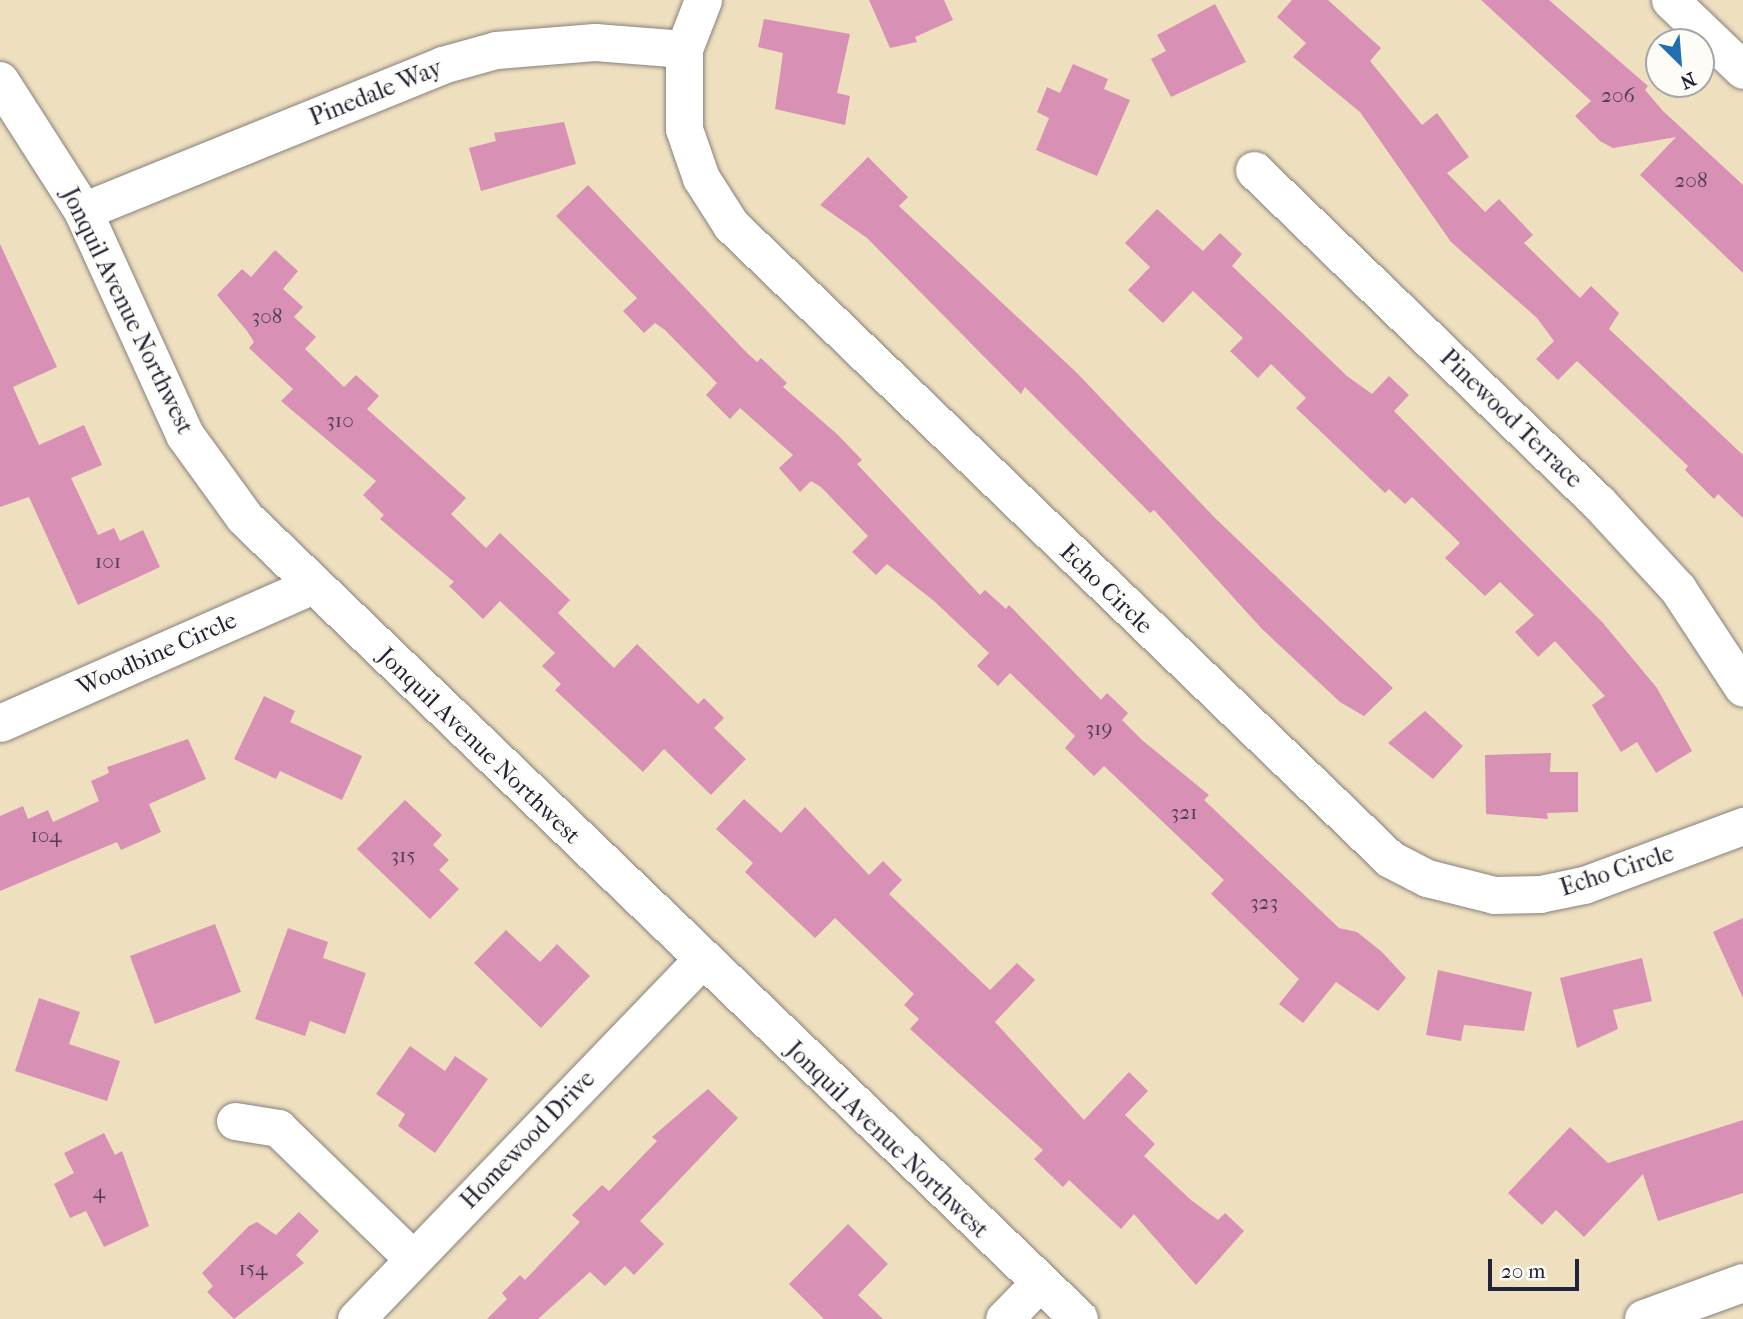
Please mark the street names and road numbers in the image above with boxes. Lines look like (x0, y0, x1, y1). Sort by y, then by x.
street label: Pinedale Way (306, 53, 446, 133)
street label: Jonquil Avenue Northwest (55, 183, 199, 439)
street label: Pinewood Terrace (1434, 344, 1588, 494)
street label: Echo Circle (1054, 538, 1158, 640)
street label: Woodbine Circle (73, 606, 241, 702)
street label: Jonquil Avenue Northwest (372, 642, 586, 850)
street label: Echo Circle (1557, 839, 1677, 903)
street label: Jonquil Avenue Northwest (780, 1036, 994, 1244)
street label: Homewood Drive (455, 1065, 601, 1215)

